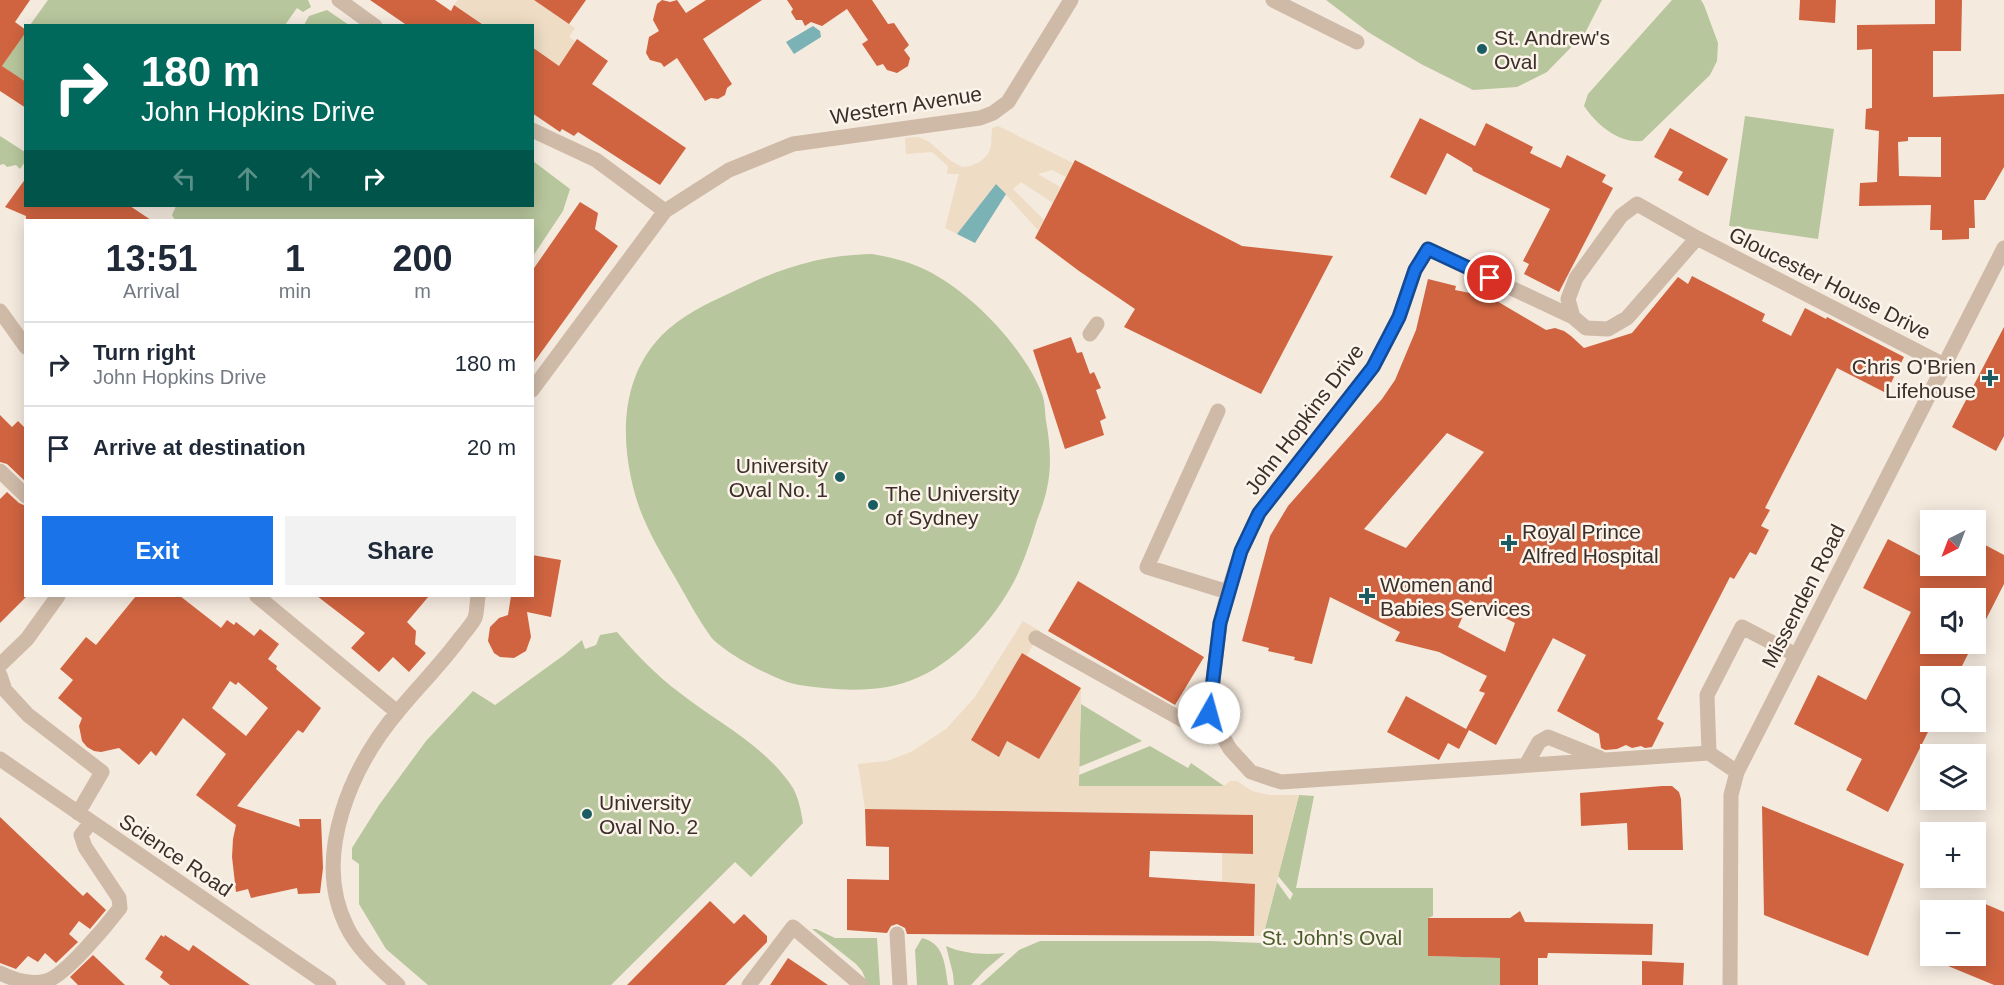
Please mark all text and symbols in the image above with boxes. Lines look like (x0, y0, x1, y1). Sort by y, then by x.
place label: St. Andrew's Oval (1494, 26, 1610, 73)
marker: St. Andrew's Oval (1475, 42, 1489, 56)
icon: right (42, 48, 120, 126)
text: 180 m (141, 48, 260, 95)
street label: Western Avenue (828, 82, 984, 128)
text: John Hopkins Drive (141, 97, 375, 127)
icon: left (168, 162, 201, 195)
icon: ahead (231, 162, 264, 195)
icon: ahead (294, 162, 327, 195)
icon: right (357, 162, 390, 195)
street label: Gloucester House Drive (1725, 222, 1935, 344)
text: 13:51 (105, 238, 197, 279)
text: 1 (285, 238, 305, 279)
text: 200 (392, 238, 453, 279)
pin (1464, 252, 1515, 303)
icon: arrive (1473, 261, 1506, 294)
text: Arrival (123, 280, 180, 302)
text: min (279, 280, 311, 302)
text: m (414, 280, 431, 302)
street label: John Hopkins Drive (1240, 339, 1368, 499)
text: Turn right (93, 340, 195, 365)
icon: right (42, 348, 75, 381)
text: 180 m (455, 351, 516, 376)
place label: Chris O'Brien Lifehouse (1852, 355, 1976, 402)
text: John Hopkins Drive (93, 366, 266, 388)
marker: Chris O'Brien Lifehouse (1981, 369, 1999, 387)
icon: arrive (42, 432, 75, 465)
text: Arrive at destination (93, 435, 306, 460)
text: 20 m (467, 435, 516, 460)
place label: University Oval No. 1 (729, 454, 828, 501)
marker: University Oval No. 1 (833, 470, 847, 484)
place label: The University of Sydney (885, 482, 1020, 529)
marker: The University of Sydney (866, 498, 880, 512)
north arrow (1920, 510, 1986, 576)
map controls (1920, 510, 1986, 966)
button: Exit (42, 516, 273, 585)
button: Share (285, 516, 516, 585)
place label: Royal Prince Alfred Hospital (1522, 520, 1659, 567)
street label: Missenden Road (1757, 521, 1849, 671)
marker: Royal Prince Alfred Hospital (1500, 534, 1518, 552)
place label: Women and Babies Services (1380, 573, 1531, 620)
marker: Women and Babies Services (1358, 587, 1376, 605)
button: sound (1920, 588, 1986, 654)
button: search (1920, 666, 1986, 732)
position arrow (1177, 681, 1241, 745)
button: layers (1920, 744, 1986, 810)
place label: University Oval No. 2 (599, 791, 698, 838)
marker: University Oval No. 2 (580, 807, 594, 821)
street label: Science Road (115, 809, 237, 901)
button: + (1920, 822, 1986, 888)
button: − (1920, 900, 1986, 966)
park label: St. John's Oval (1262, 926, 1402, 949)

